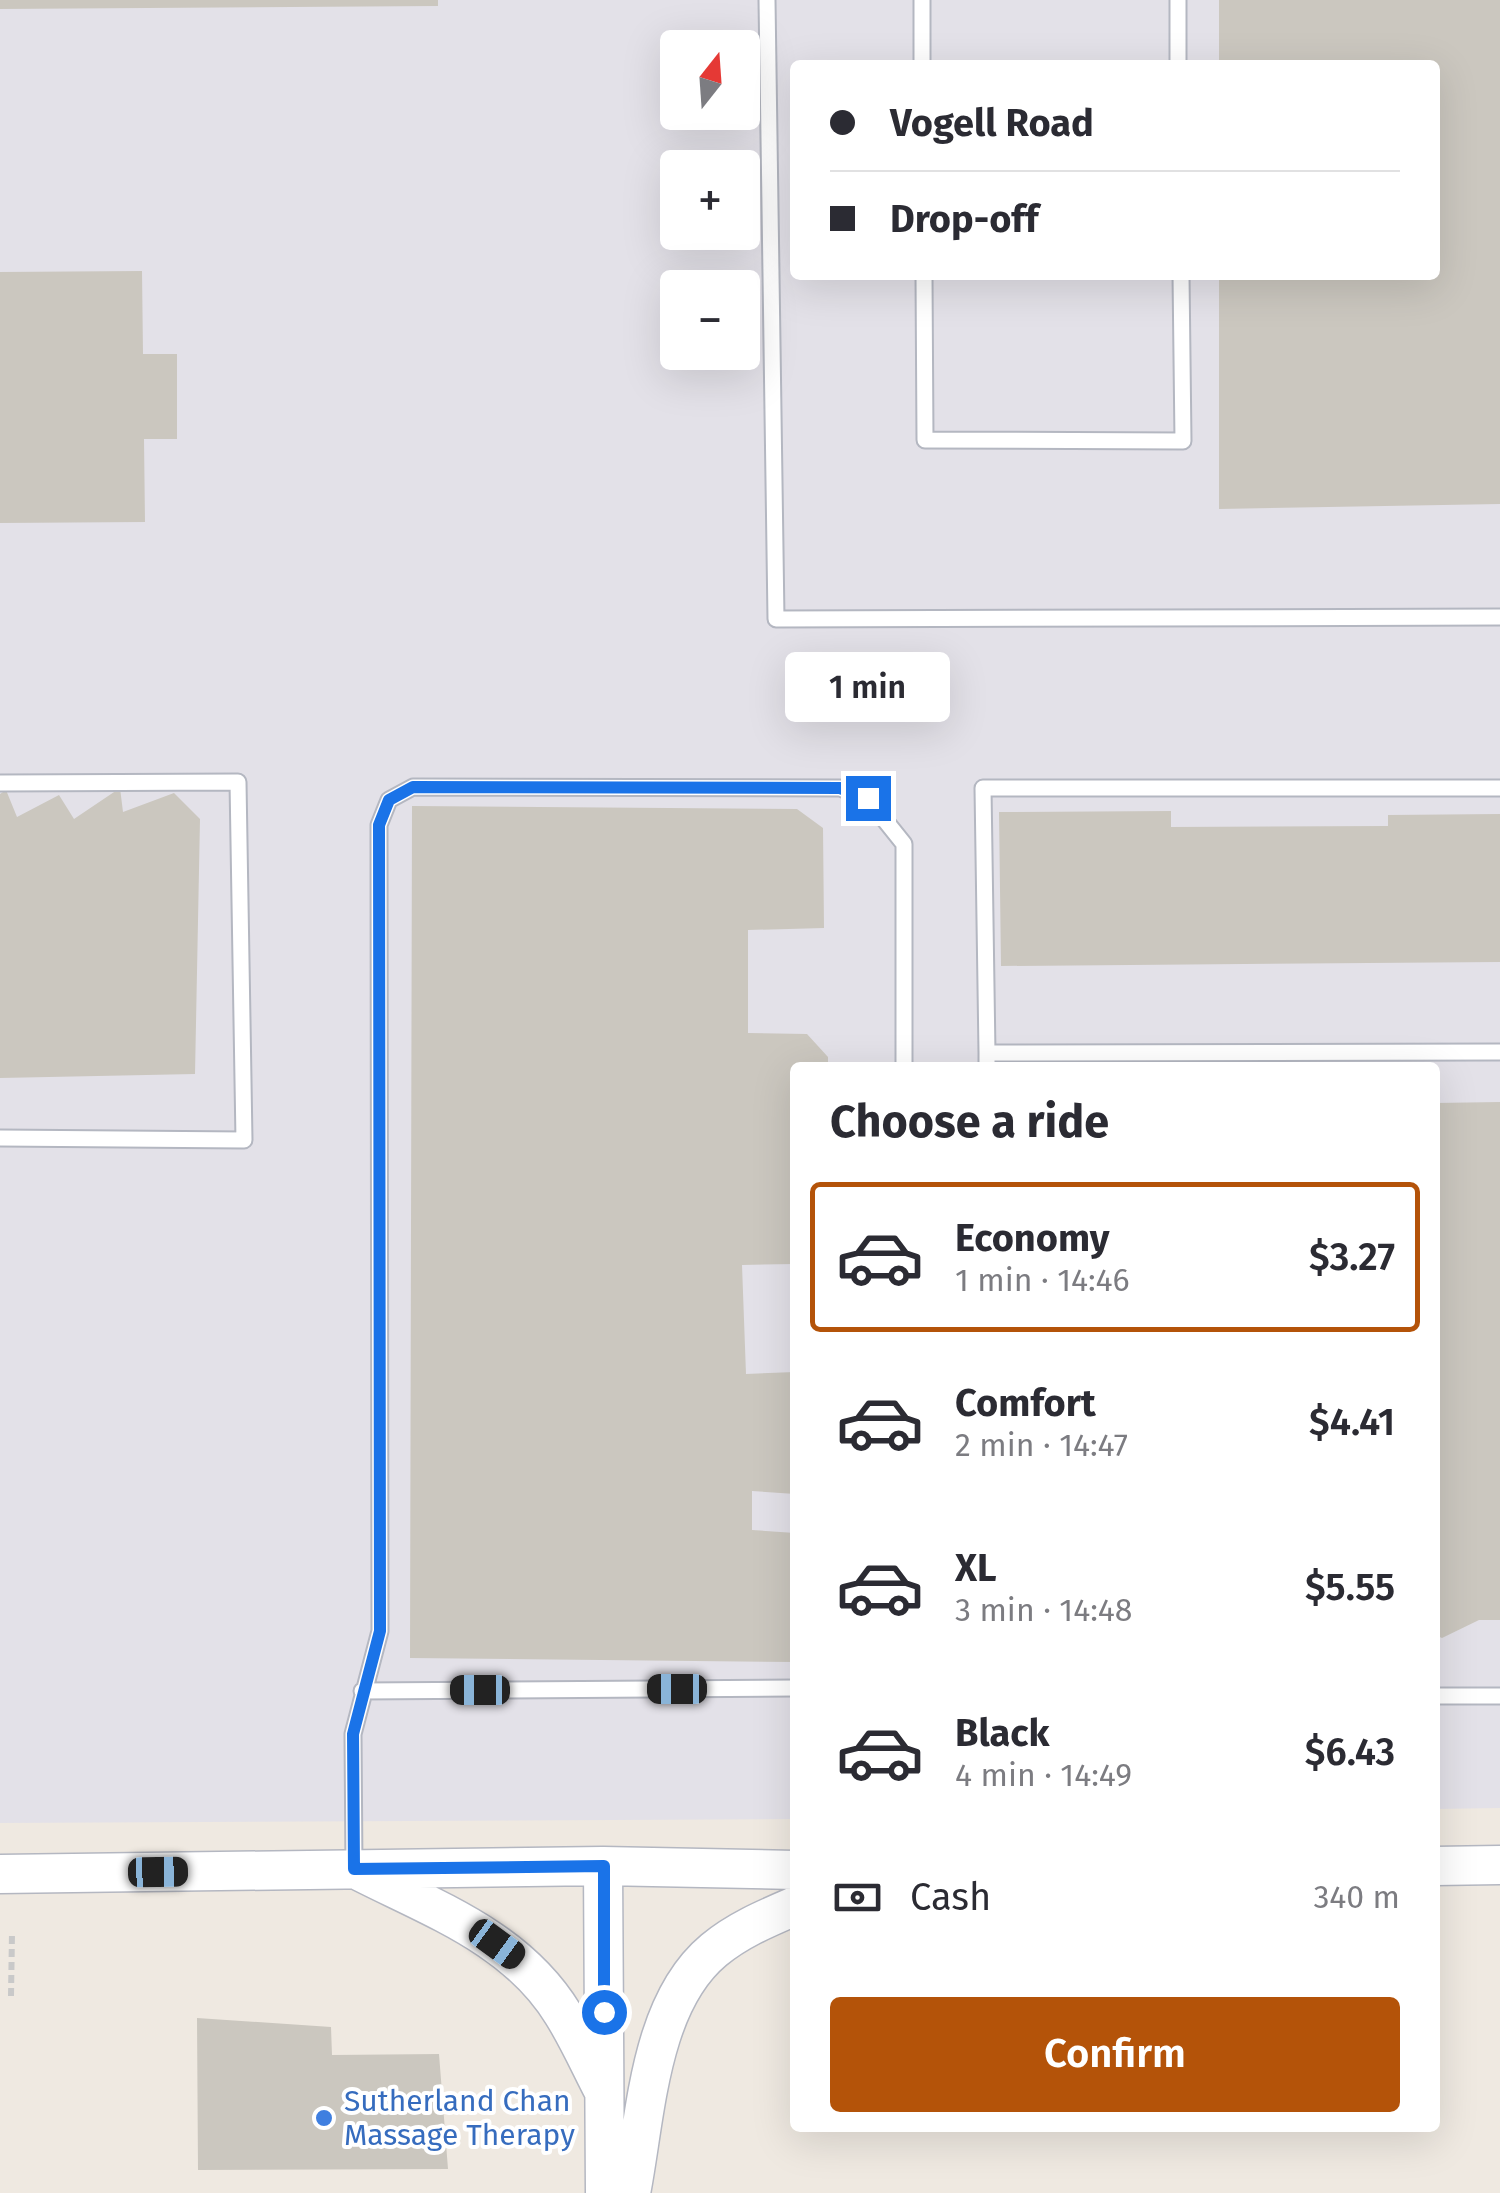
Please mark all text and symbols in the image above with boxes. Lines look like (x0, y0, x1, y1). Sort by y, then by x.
north arrow (660, 30, 760, 130)
map controls (660, 30, 760, 370)
text: Vogell Road (890, 100, 1094, 146)
button: + (660, 150, 760, 250)
text: Drop-off (890, 196, 1038, 242)
button: − (660, 270, 760, 370)
callout: 1 min (786, 653, 950, 723)
text: 1 min (829, 668, 906, 706)
route end (846, 776, 891, 821)
text: Choose a ride (830, 1095, 1109, 1149)
icon: car (835, 1212, 925, 1302)
text: Economy (955, 1215, 1110, 1261)
text: $3.27 (1309, 1234, 1395, 1280)
text: 1 min · 14:46 (955, 1261, 1130, 1299)
icon: car (835, 1377, 925, 1467)
text: Comfort (955, 1380, 1096, 1426)
text: $4.41 (1309, 1399, 1395, 1445)
text: 2 min · 14:47 (955, 1426, 1128, 1464)
icon: car (835, 1542, 925, 1632)
text: XL (955, 1545, 997, 1591)
text: $5.55 (1305, 1564, 1395, 1610)
text: 3 min · 14:48 (955, 1591, 1132, 1629)
car (647, 1674, 707, 1704)
car (450, 1675, 510, 1705)
icon: car (835, 1707, 925, 1797)
text: Black (955, 1710, 1050, 1756)
text: $6.43 (1305, 1729, 1395, 1775)
text: 4 min · 14:49 (955, 1756, 1132, 1794)
car (128, 1856, 188, 1888)
icon: cash (830, 1870, 885, 1925)
text: Cash (910, 1874, 991, 1920)
text: 340 m (1313, 1878, 1400, 1916)
car (464, 1914, 530, 1974)
route start (582, 1990, 627, 2035)
button: Confirm (830, 1997, 1400, 2112)
place label: Sutherland Chan Massage Therapy (344, 2083, 575, 2153)
marker: Sutherland Chan Massage Therapy (313, 2107, 335, 2129)

